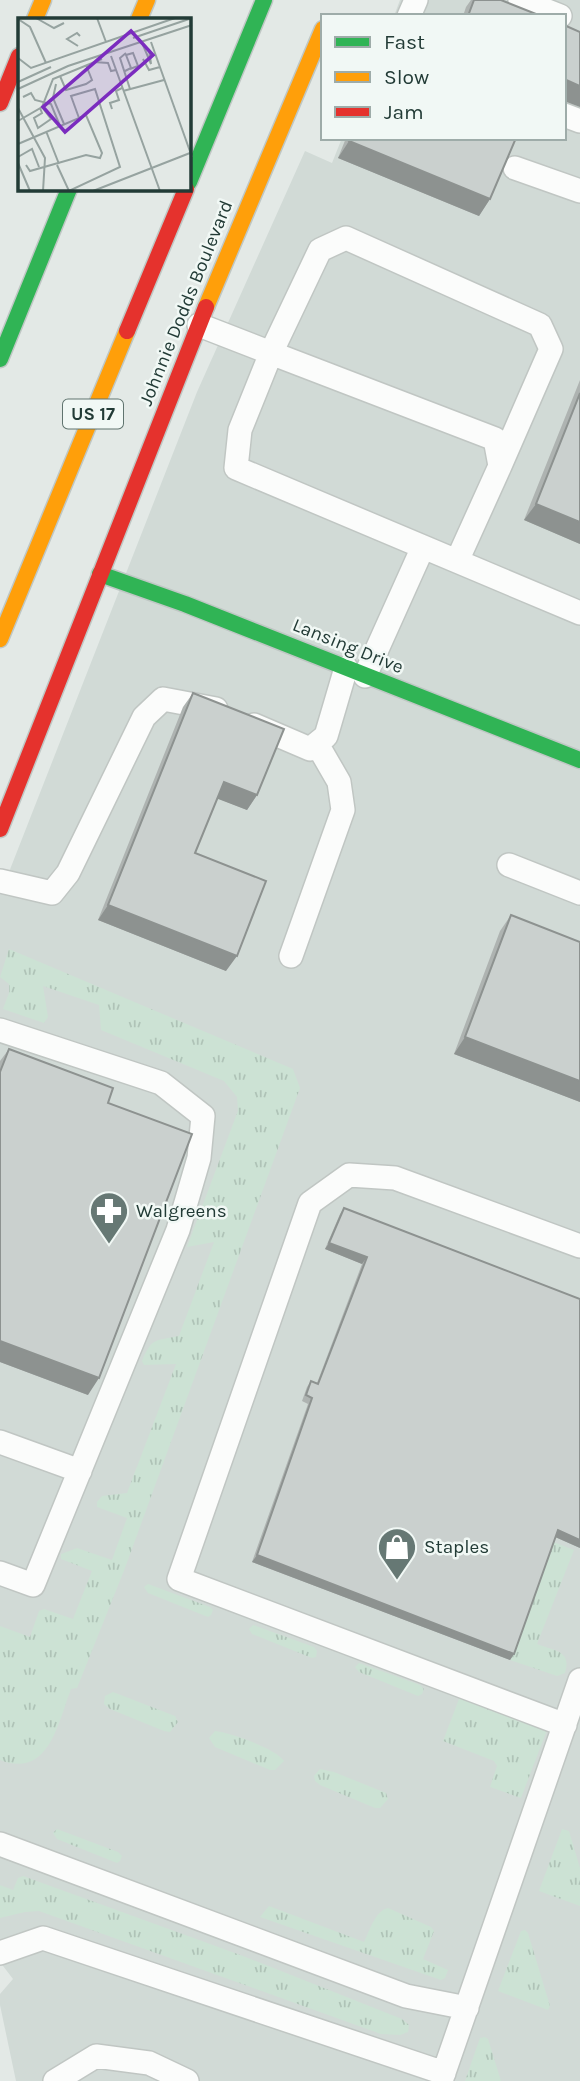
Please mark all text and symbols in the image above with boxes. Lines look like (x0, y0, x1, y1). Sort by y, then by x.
legend (321, 14, 566, 140)
inset map (18, 18, 191, 191)
text: Fast (384, 30, 425, 54)
text: Slow (384, 65, 429, 89)
text: Jam (384, 100, 424, 124)
street label: Johnnie Dodds Boulevard (135, 197, 237, 409)
road number: US 17 (63, 400, 123, 428)
street label: Lansing Drive (289, 614, 407, 678)
pharmacy icon: Walgreens (88, 1190, 130, 1245)
place label: Walgreens (136, 1200, 227, 1222)
shop icon: Staples (376, 1526, 418, 1581)
place label: Staples (424, 1536, 489, 1558)

